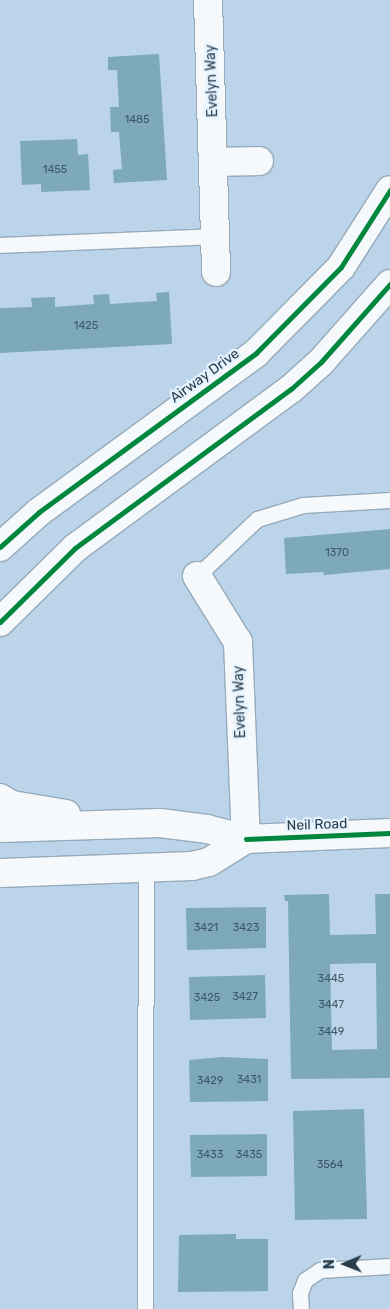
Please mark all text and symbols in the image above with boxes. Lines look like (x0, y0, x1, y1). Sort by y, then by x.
street label: Evelyn Way (202, 44, 222, 118)
house number: 1485 (124, 113, 150, 127)
house number: 1455 (43, 163, 67, 177)
house number: 1425 (74, 319, 98, 333)
street label: Airway Drive (167, 345, 243, 407)
house number: 1370 (325, 546, 349, 560)
street label: Evelyn Way (230, 665, 250, 739)
street label: Neil Road (286, 816, 348, 834)
house number: 3421 (194, 921, 218, 935)
house number: 3423 (233, 921, 259, 935)
house number: 3445 (318, 972, 344, 986)
house number: 3427 (232, 990, 258, 1004)
house number: 3425 (194, 991, 220, 1005)
house number: 3447 (318, 998, 344, 1012)
house number: 3449 (318, 1025, 344, 1039)
house number: 3431 (237, 1073, 261, 1087)
house number: 3429 (197, 1074, 223, 1088)
house number: 3433 (197, 1148, 223, 1162)
house number: 3435 (236, 1148, 262, 1162)
house number: 3564 (317, 1158, 343, 1172)
north arrow (320, 1239, 370, 1289)
text: N (321, 1259, 338, 1269)

